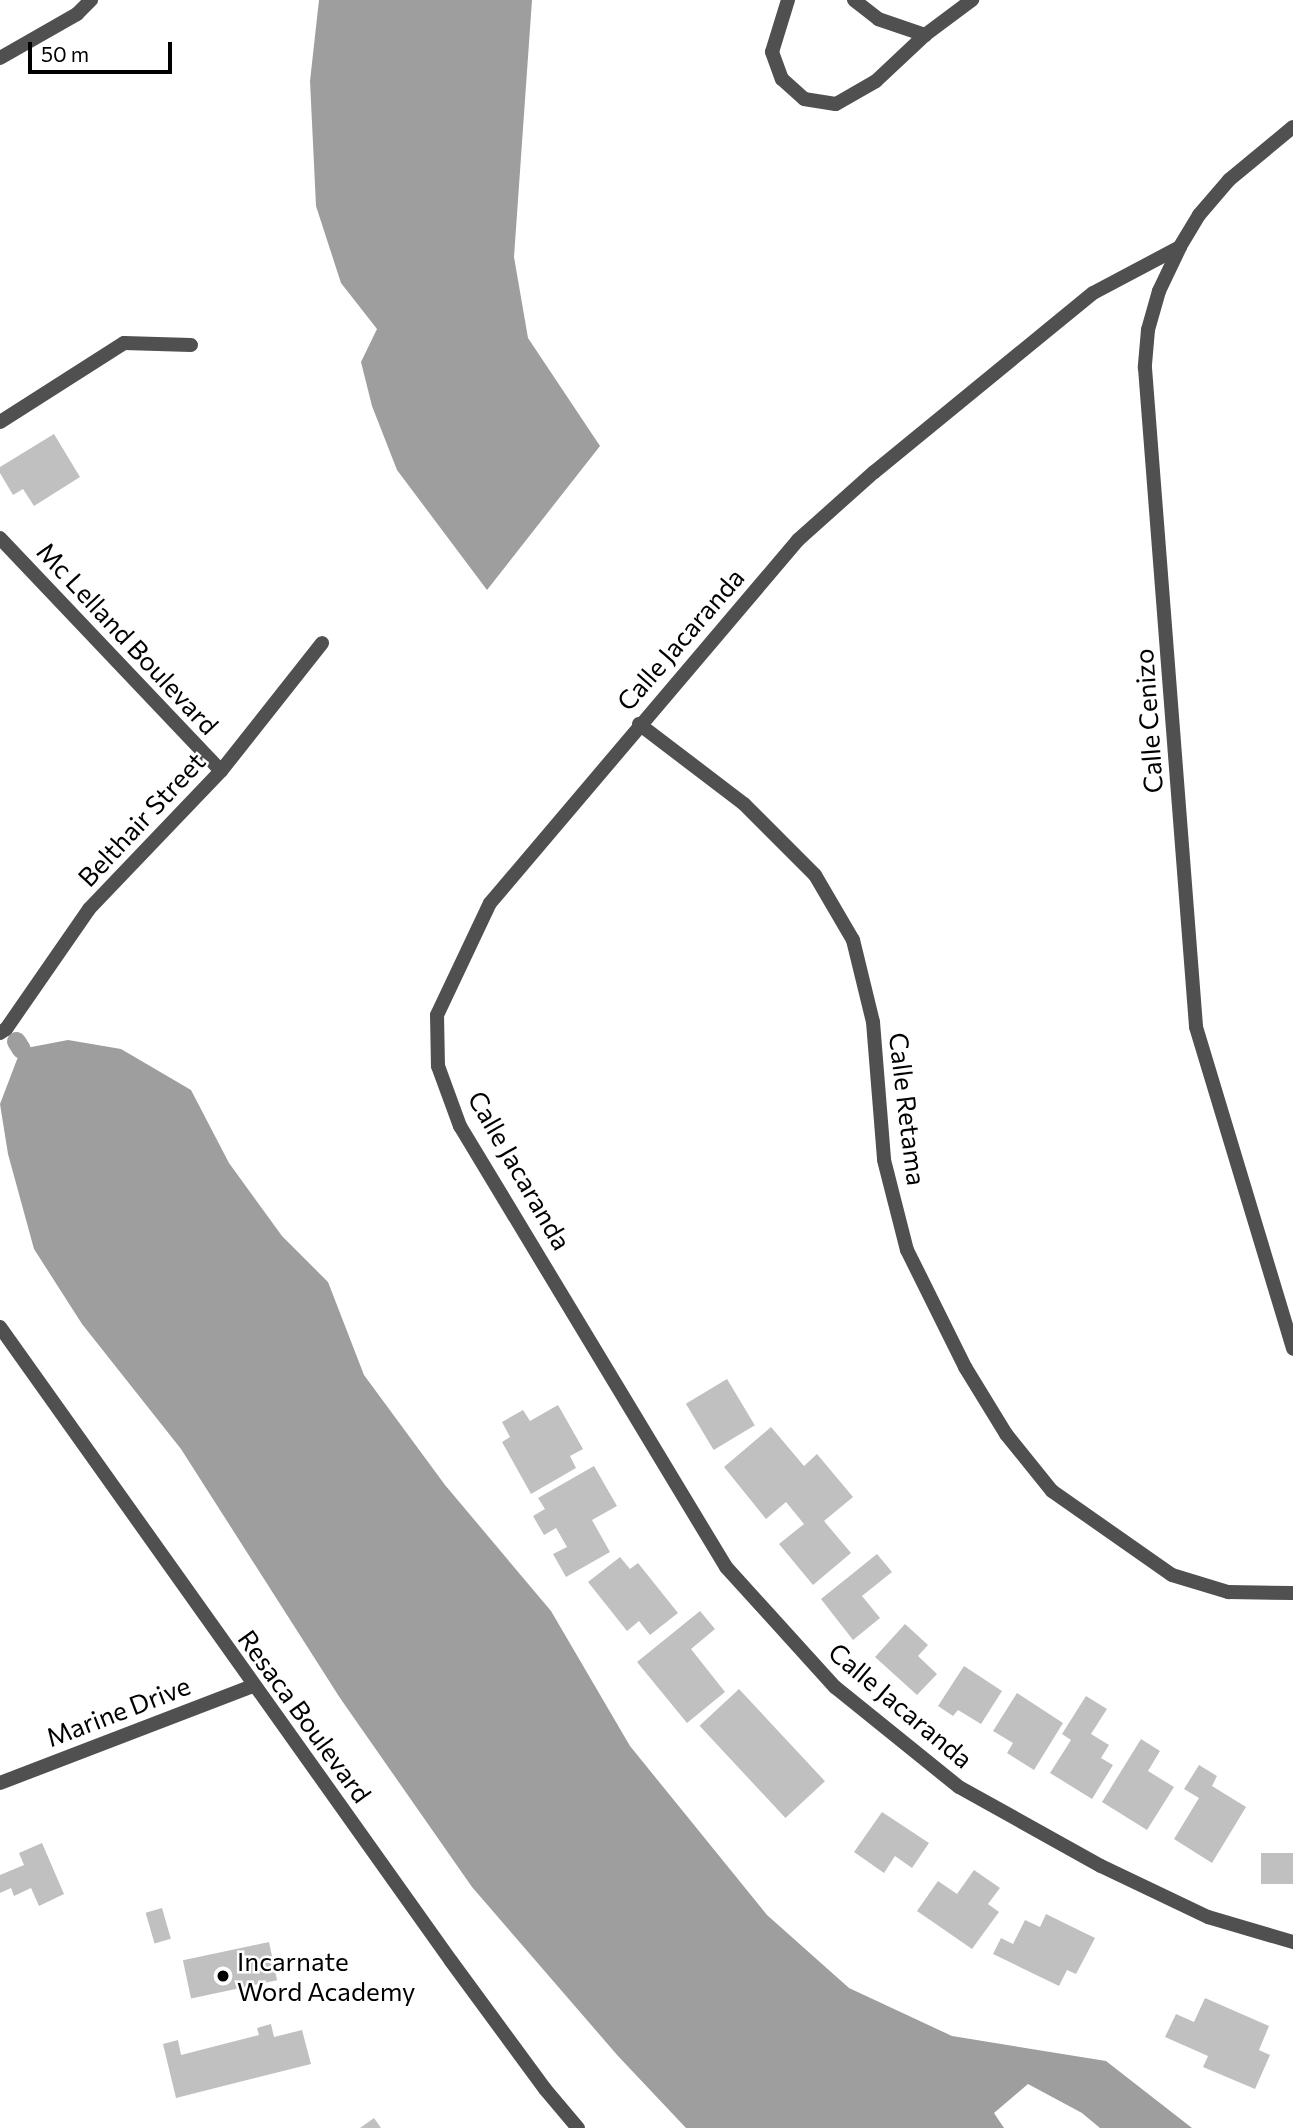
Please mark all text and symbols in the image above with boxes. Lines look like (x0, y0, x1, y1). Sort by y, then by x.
scale bar (32, 28, 175, 72)
text: 50 m (41, 41, 89, 66)
street label: Mc Lelland Boulevard (31, 535, 225, 741)
street label: Calle Jacaranda (610, 562, 750, 716)
street label: Calle Cenizo (1127, 648, 1169, 794)
street label: Belthair Street (71, 746, 211, 892)
street label: Calle Retama (883, 1031, 933, 1187)
street label: Calle Jacaranda (462, 1085, 578, 1255)
street label: Resaca Boulevard (232, 1624, 378, 1808)
street label: Calle Jacaranda (823, 1636, 979, 1774)
street label: Marine Drive (42, 1669, 194, 1753)
place label: Incarnate Word Academy (237, 1945, 416, 2007)
marker: Incarnate Word Academy (215, 1968, 231, 1984)

